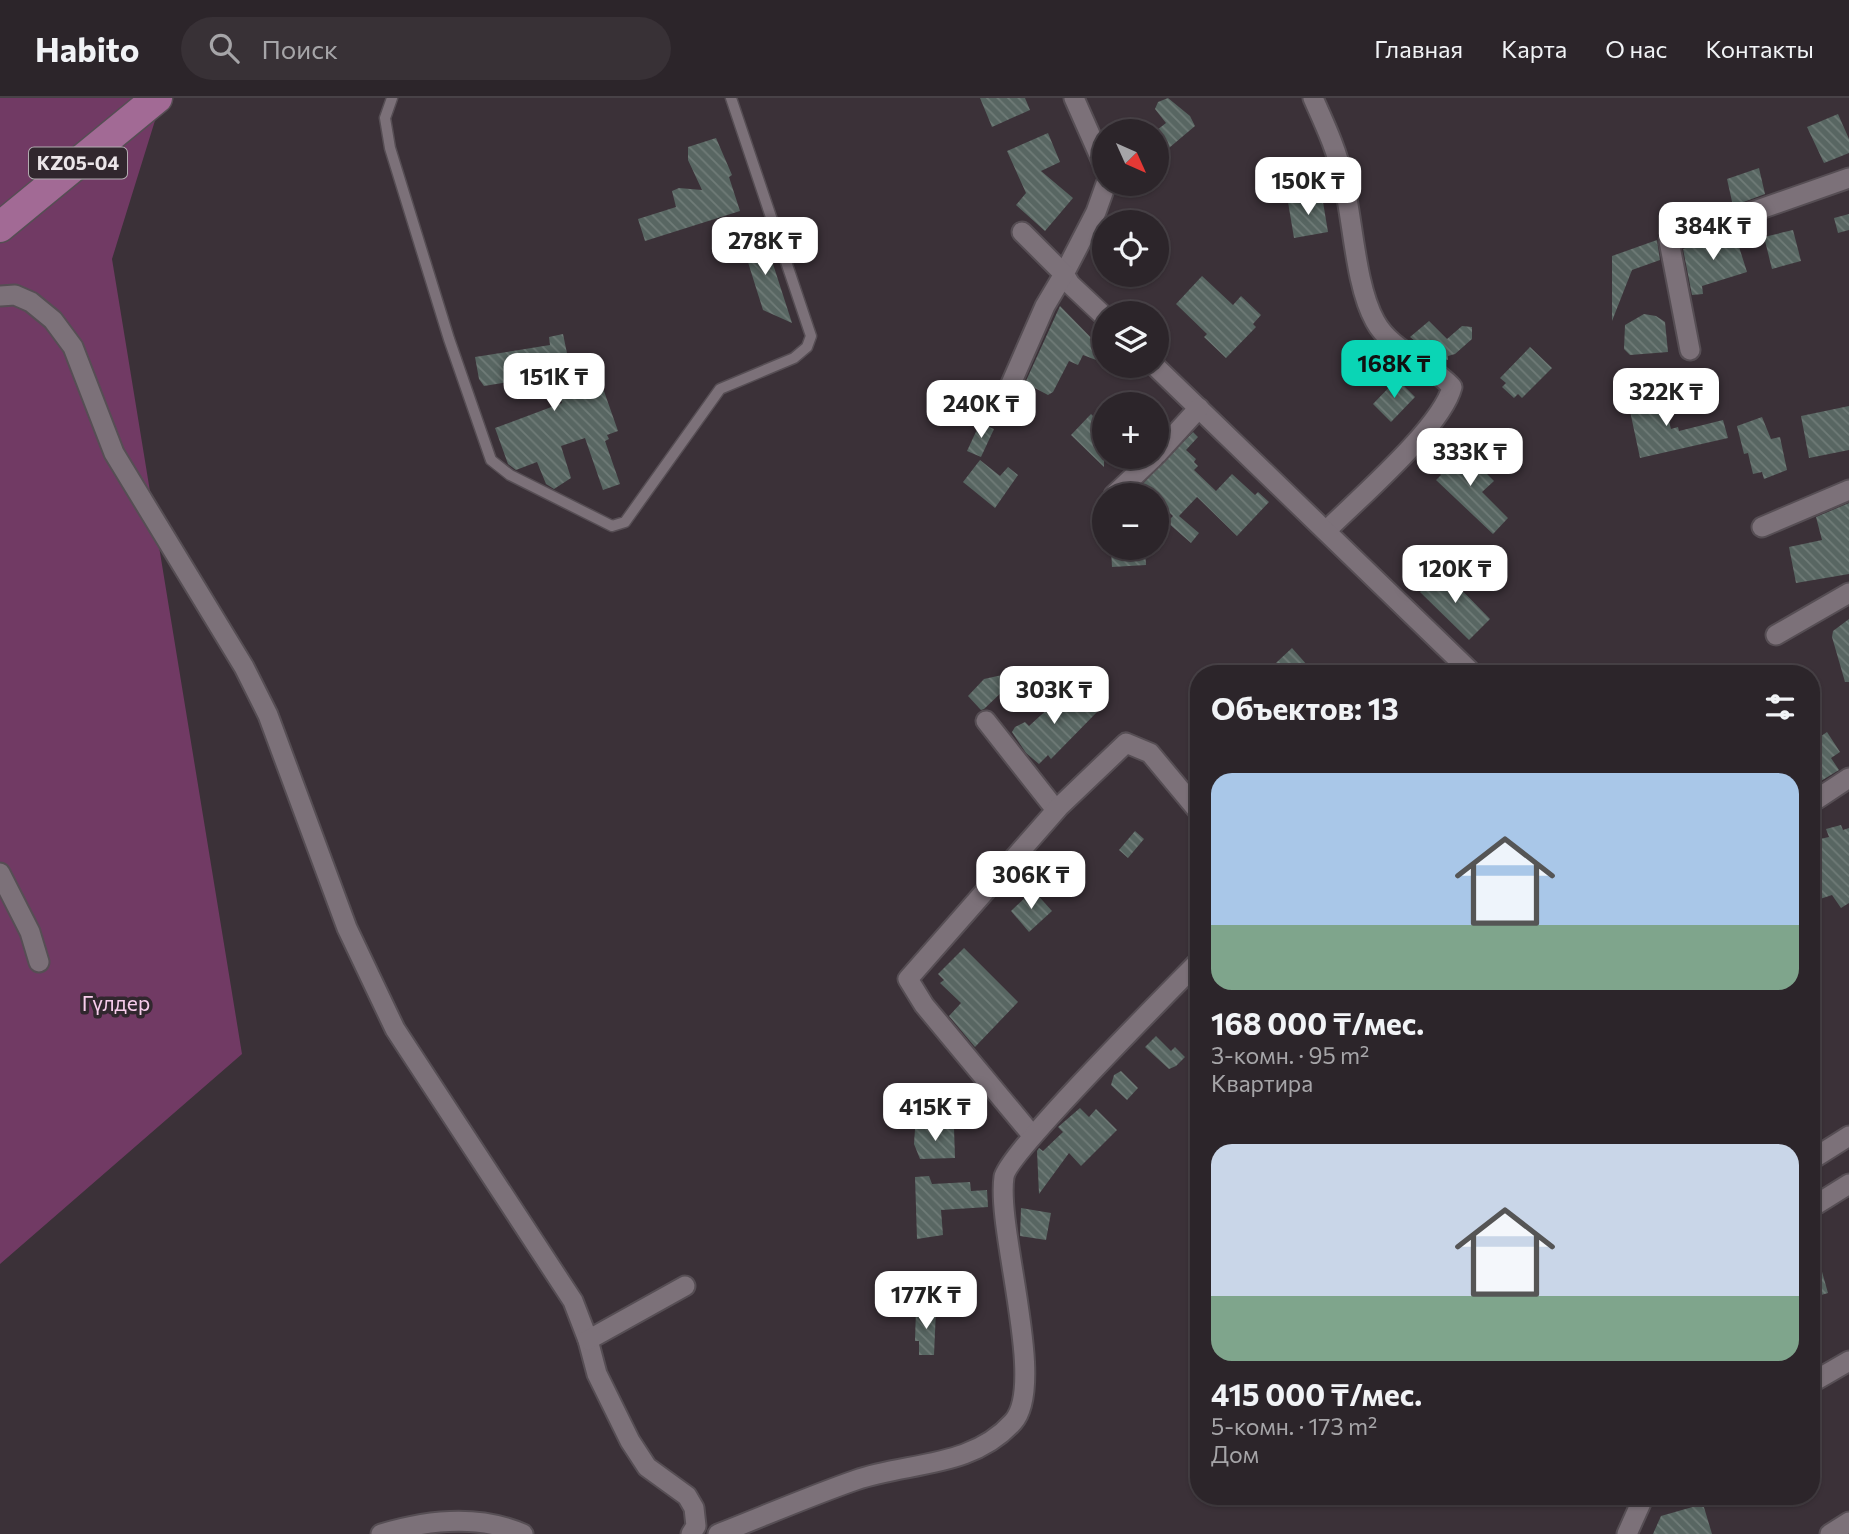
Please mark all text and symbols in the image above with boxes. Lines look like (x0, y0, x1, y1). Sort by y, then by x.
search box (181, 17, 671, 80)
text: Habito (35, 28, 139, 69)
icon: search (205, 29, 243, 67)
text: Поиск (261, 33, 338, 64)
text: Главная (1374, 34, 1463, 63)
text: Карта (1501, 34, 1567, 63)
text: О нас (1605, 34, 1667, 63)
text: Контакты (1705, 34, 1814, 63)
north arrow (1092, 119, 1169, 196)
map controls (1092, 119, 1169, 560)
road number: KZ05-04 (29, 148, 127, 178)
pin: 150K ₸ (1251, 158, 1365, 217)
text: 150K ₸ (1271, 166, 1345, 194)
pin: 384K ₸ (1656, 202, 1770, 262)
button: locate (1092, 210, 1169, 287)
text: 384K ₸ (1675, 211, 1751, 239)
pin: 278K ₸ (708, 218, 822, 277)
text: 278K ₸ (728, 226, 802, 254)
button: layers (1092, 301, 1169, 378)
pin: 168K ₸ (1337, 341, 1451, 400)
text: 168K ₸ (1357, 349, 1431, 377)
pin: 151K ₸ (497, 354, 611, 413)
text: 151K ₸ (520, 362, 588, 390)
pin: 322K ₸ (1609, 368, 1723, 428)
text: 322K ₸ (1629, 377, 1703, 405)
pin: 240K ₸ (924, 380, 1038, 440)
text: 240K ₸ (943, 389, 1019, 417)
button: + (1092, 392, 1169, 469)
pin: 333K ₸ (1413, 428, 1527, 488)
text: 333K ₸ (1433, 437, 1507, 465)
button: − (1092, 483, 1169, 560)
pin: 120K ₸ (1398, 546, 1512, 605)
text: 120K ₸ (1418, 554, 1492, 582)
pin: 303K ₸ (997, 666, 1111, 726)
text: 303K ₸ (1016, 675, 1092, 703)
icon: filters (1761, 688, 1799, 726)
text: Объектов: 13 (1211, 689, 1399, 726)
icon: home (1442, 818, 1568, 944)
pin: 306K ₸ (974, 852, 1088, 911)
text: 306K ₸ (992, 860, 1070, 888)
park label: Гүлдер (82, 990, 150, 1015)
text: 168 000 ₸/мес. (1211, 1004, 1424, 1041)
text: 3-комн. · 95 m² (1211, 1041, 1369, 1069)
text: Квартира (1211, 1069, 1313, 1097)
pin: 415K ₸ (878, 1084, 992, 1143)
text: 415K ₸ (899, 1092, 971, 1120)
icon: home (1442, 1189, 1568, 1315)
pin: 177K ₸ (869, 1272, 983, 1331)
text: 177K ₸ (891, 1280, 961, 1308)
text: 415 000 ₸/мес. (1211, 1375, 1422, 1412)
text: 5-комн. · 173 m² (1211, 1412, 1377, 1440)
text: Дом (1211, 1440, 1259, 1468)

